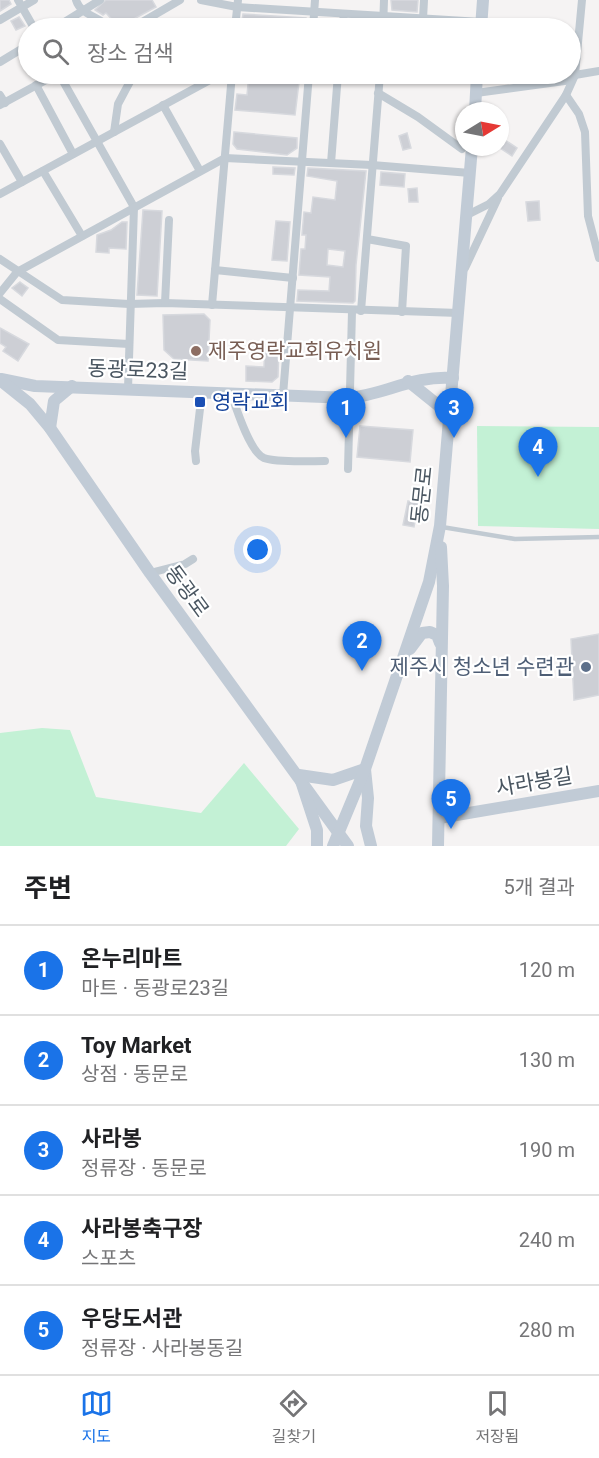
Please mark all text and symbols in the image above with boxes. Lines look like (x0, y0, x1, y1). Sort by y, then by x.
search box (18, 18, 581, 84)
icon: search (39, 35, 72, 68)
text: 장소 검색 (87, 41, 173, 66)
north arrow (455, 102, 509, 156)
place label: 제주영락교회유치원 (208, 339, 382, 363)
marker: 제주영락교회유치원 (189, 344, 203, 358)
street label: 동광로23길 (87, 356, 189, 384)
pin: 1 (326, 388, 366, 438)
pin: 3 (434, 388, 474, 438)
place label: 영락교회 (212, 390, 289, 414)
marker: 영락교회 (193, 395, 207, 409)
pin: 4 (518, 428, 558, 477)
street label: 동문로 (407, 465, 437, 525)
your location (243, 535, 272, 564)
street label: 동광로 (160, 560, 214, 622)
pin: 2 (342, 622, 382, 671)
place label: 제주시 청소년 수련관 (390, 655, 574, 679)
marker: 제주시 청소년 수련관 (579, 660, 593, 674)
street label: 사라봉길 (494, 763, 574, 801)
pin: 5 (432, 780, 470, 829)
text: 주변 (24, 873, 72, 903)
text: 5개 결과 (504, 875, 575, 899)
text: 온누리마트 (81, 946, 182, 971)
text: 1 (38, 958, 49, 982)
text: 120 m (519, 958, 575, 982)
text: 마트 · 동광로23길 (81, 976, 229, 1000)
text: Toy Market (81, 1033, 192, 1058)
text: 2 (38, 1048, 49, 1072)
text: 130 m (519, 1048, 575, 1072)
text: 상점 · 동문로 (81, 1062, 188, 1086)
text: 사라봉 (81, 1126, 142, 1151)
text: 3 (38, 1138, 49, 1162)
text: 190 m (519, 1138, 575, 1162)
text: 정류장 · 동문로 (81, 1156, 207, 1180)
text: 사라봉축구장 (81, 1216, 202, 1241)
text: 4 (38, 1228, 49, 1252)
text: 240 m (519, 1228, 575, 1252)
text: 스포츠 (81, 1246, 136, 1270)
text: 우당도서관 (81, 1306, 182, 1331)
text: 5 (38, 1318, 49, 1342)
text: 280 m (519, 1318, 575, 1342)
text: 정류장 · 사라봉동길 (81, 1336, 243, 1360)
tab: 지도 (80, 1387, 113, 1447)
tab: 길찾기 (272, 1387, 316, 1447)
tab: 저장됨 (475, 1387, 519, 1447)

